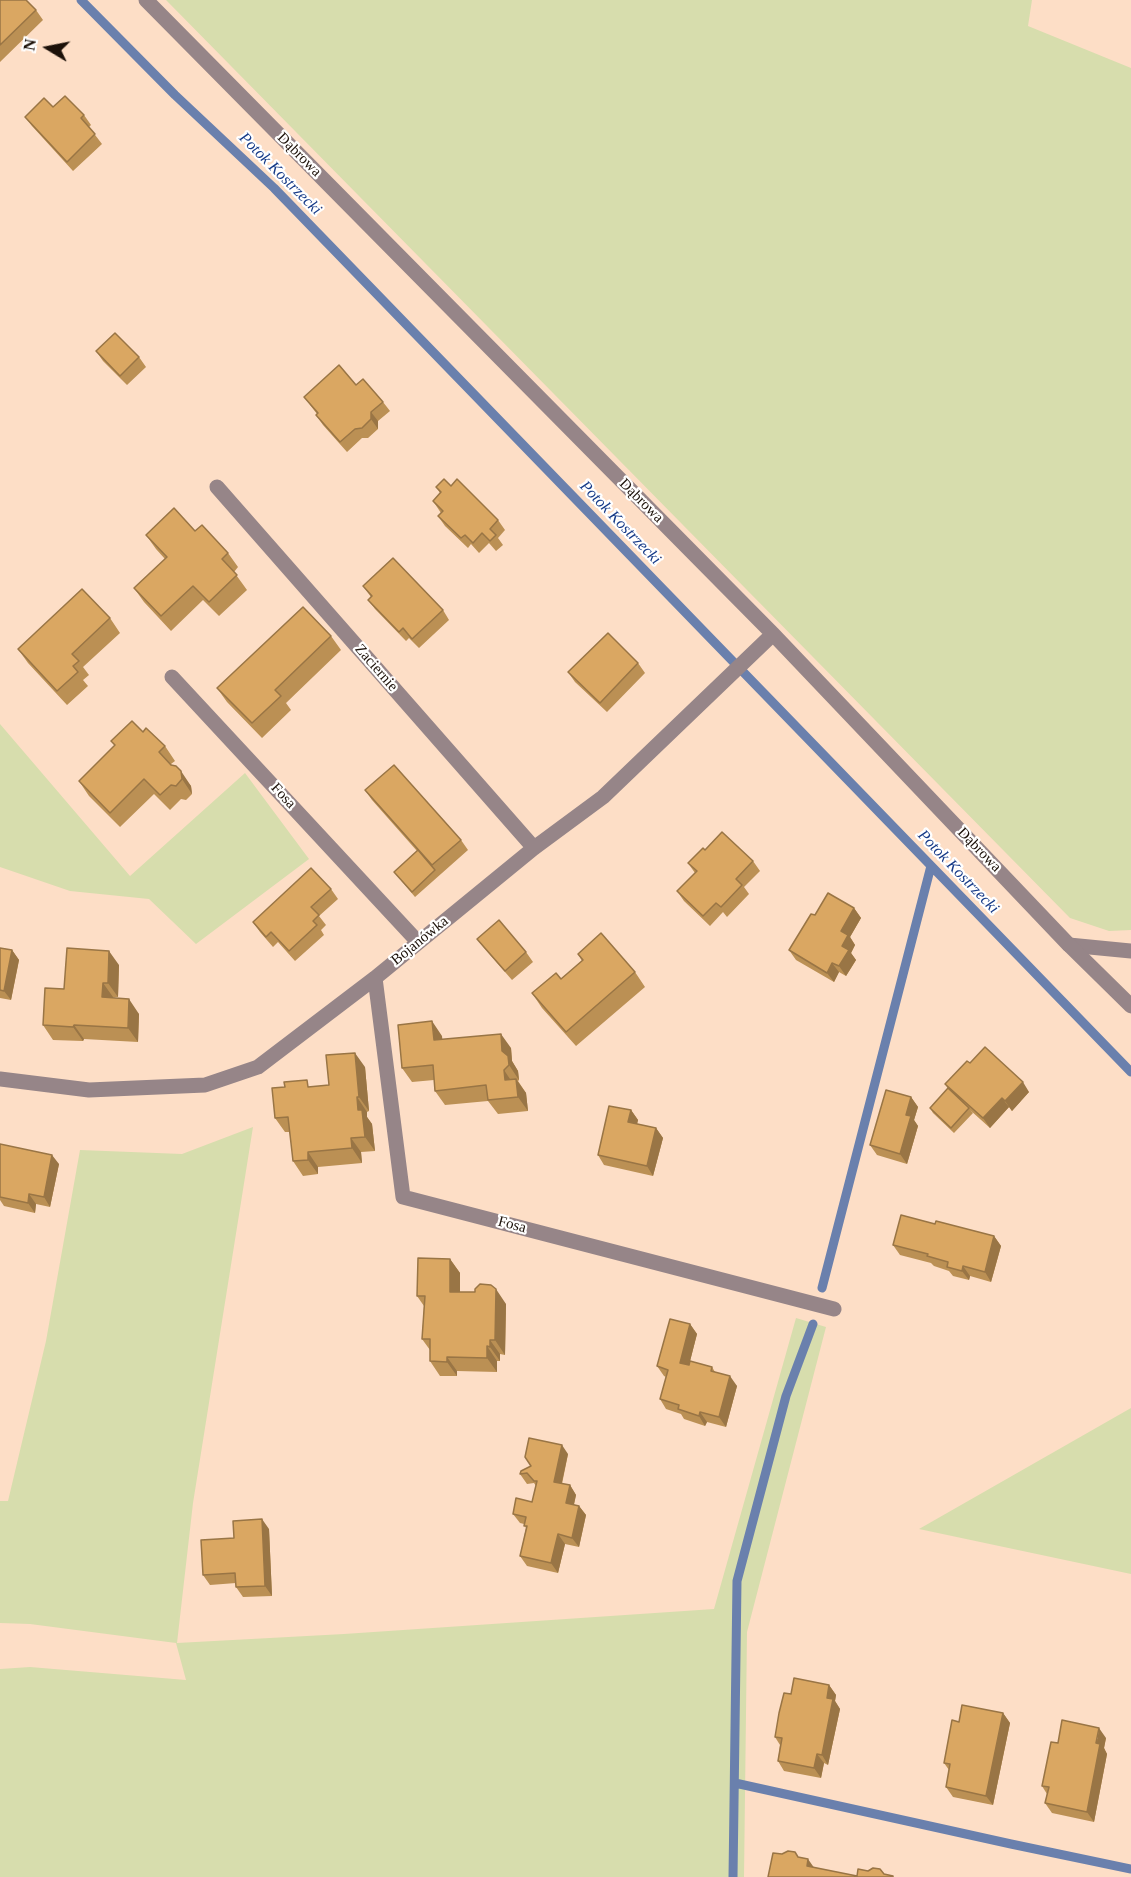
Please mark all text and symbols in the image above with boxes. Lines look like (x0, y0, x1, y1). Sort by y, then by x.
north arrow (18, 18, 78, 78)
text: N (20, 38, 39, 52)
water label: Potok Kostrzecki (235, 129, 325, 219)
street label: Dąbrowa (273, 129, 325, 181)
street label: Dąbrowa (615, 475, 667, 527)
water label: Potok Kostrzecki (575, 477, 665, 569)
street label: Zaciernie (351, 641, 401, 695)
street label: Fosa (267, 779, 299, 813)
street label: Dąbrowa (953, 824, 1005, 876)
water label: Potok Kostrzecki (913, 826, 1003, 918)
street label: Bojanówka (388, 913, 452, 969)
street label: Fosa (496, 1213, 528, 1237)

